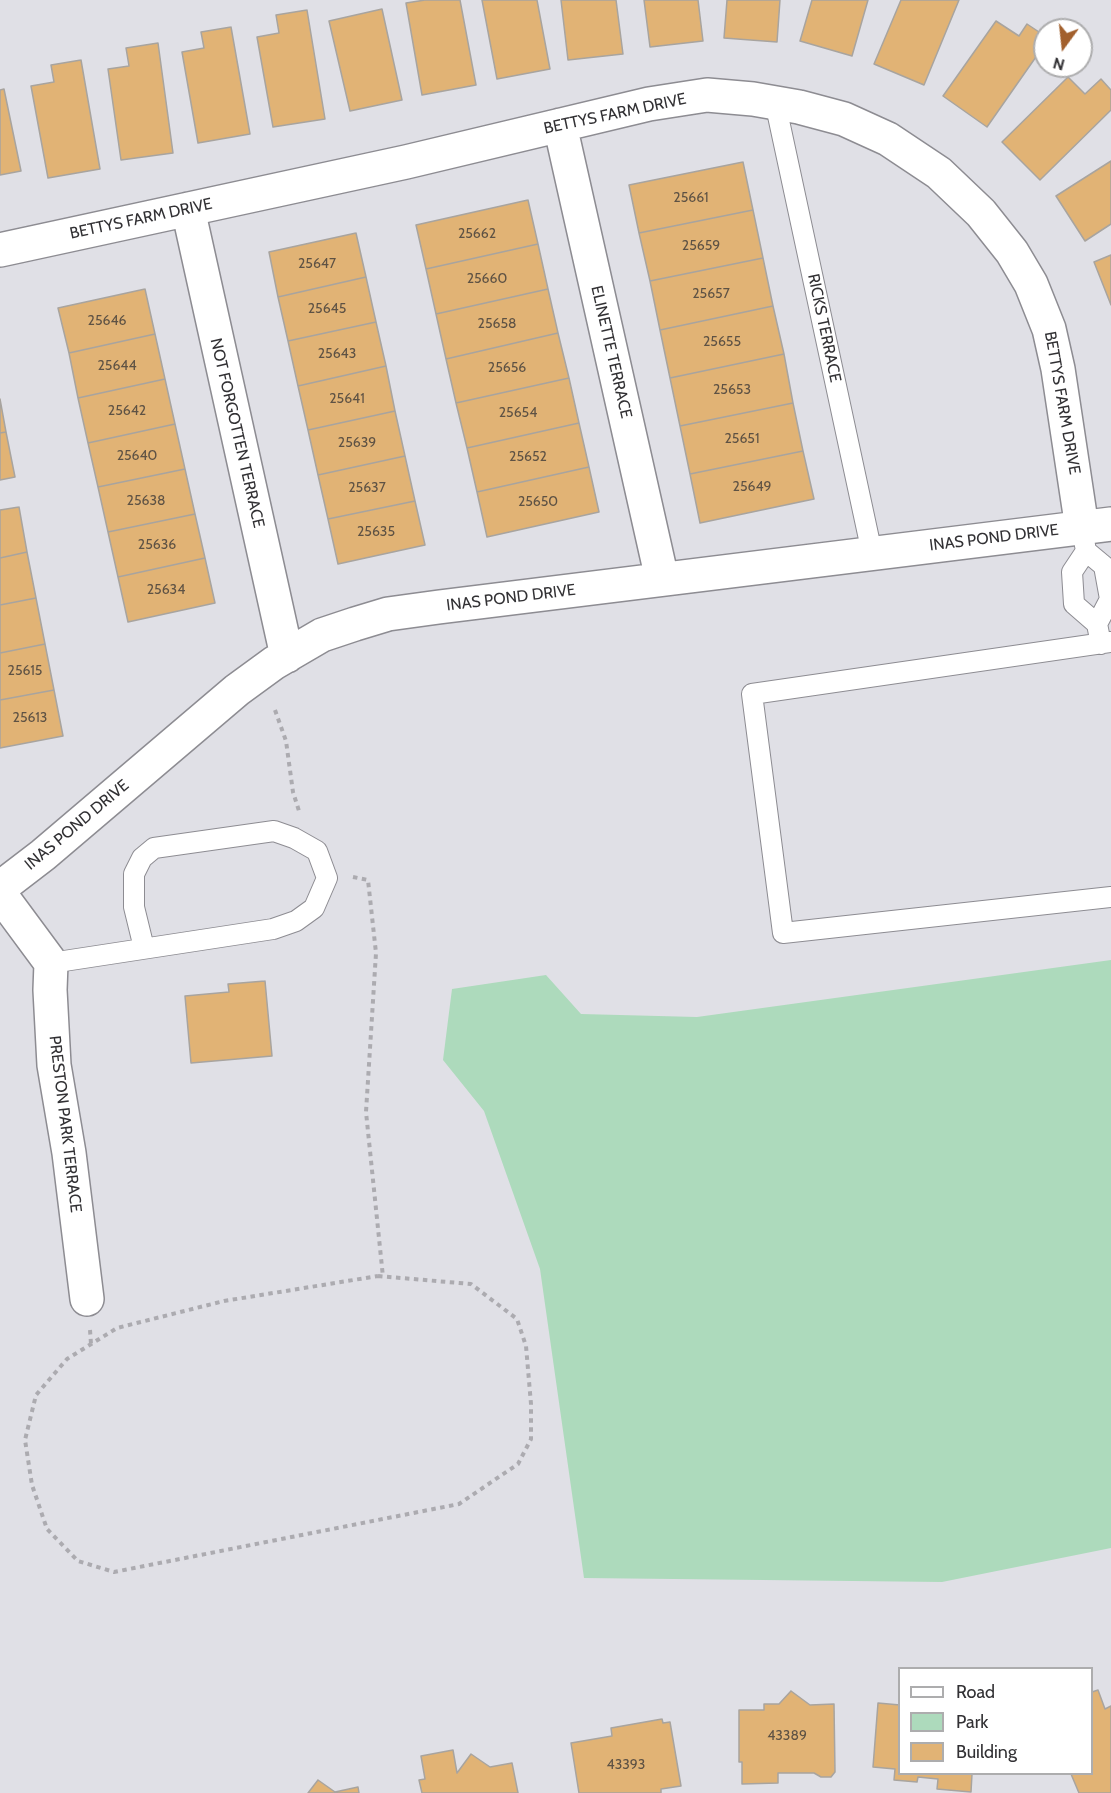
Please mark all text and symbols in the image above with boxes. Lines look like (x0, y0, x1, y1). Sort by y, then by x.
north arrow (1033, 18, 1093, 78)
text: N (1051, 53, 1067, 75)
street label: BETTYS FARM DRIVE (542, 90, 688, 138)
house number: 25661 (673, 190, 709, 206)
street label: BETTYS FARM DRIVE (68, 195, 214, 243)
house number: 25662 (458, 226, 496, 242)
house number: 25659 (682, 238, 720, 254)
house number: 25647 (298, 256, 336, 272)
house number: 25660 (467, 271, 507, 287)
street label: RICKS TERRACE (803, 272, 845, 384)
street label: ELINETTE TERRACE (586, 284, 636, 420)
house number: 25657 (692, 286, 730, 302)
house number: 25645 (308, 301, 346, 317)
house number: 25646 (88, 313, 126, 329)
house number: 25658 (478, 316, 516, 332)
street label: BETTYS FARM DRIVE (1040, 330, 1084, 476)
house number: 25655 (703, 334, 741, 350)
street label: NOT FORGOTTEN TERRACE (206, 336, 268, 530)
house number: 25643 (318, 346, 356, 362)
house number: 25644 (97, 358, 137, 374)
house number: 25656 (488, 360, 526, 376)
house number: 25653 (713, 382, 751, 398)
house number: 25641 (329, 391, 365, 407)
house number: 25642 (108, 403, 146, 419)
house number: 25654 (499, 405, 537, 421)
house number: 25651 (725, 431, 759, 447)
house number: 25639 (338, 435, 376, 451)
house number: 25640 (117, 448, 157, 464)
house number: 25652 (509, 449, 547, 465)
house number: 25649 (733, 479, 771, 495)
house number: 25637 (348, 480, 386, 496)
house number: 25638 (127, 493, 165, 509)
house number: 25650 (518, 494, 558, 510)
street label: INAS POND DRIVE (928, 521, 1060, 555)
house number: 25635 (357, 524, 395, 540)
house number: 25636 (138, 537, 176, 553)
street label: INAS POND DRIVE (445, 581, 577, 615)
house number: 25634 (147, 582, 185, 598)
house number: 25615 (8, 663, 42, 679)
house number: 25613 (13, 710, 47, 726)
street label: INAS POND DRIVE (21, 776, 133, 874)
street label: PRESTON PARK TERRACE (45, 1034, 85, 1214)
legend (898, 1667, 1093, 1775)
text: Road (956, 1681, 995, 1703)
text: Park (956, 1711, 988, 1733)
house number: 43389 (767, 1728, 807, 1744)
text: Building (956, 1741, 1017, 1763)
house number: 43393 (607, 1757, 645, 1773)

